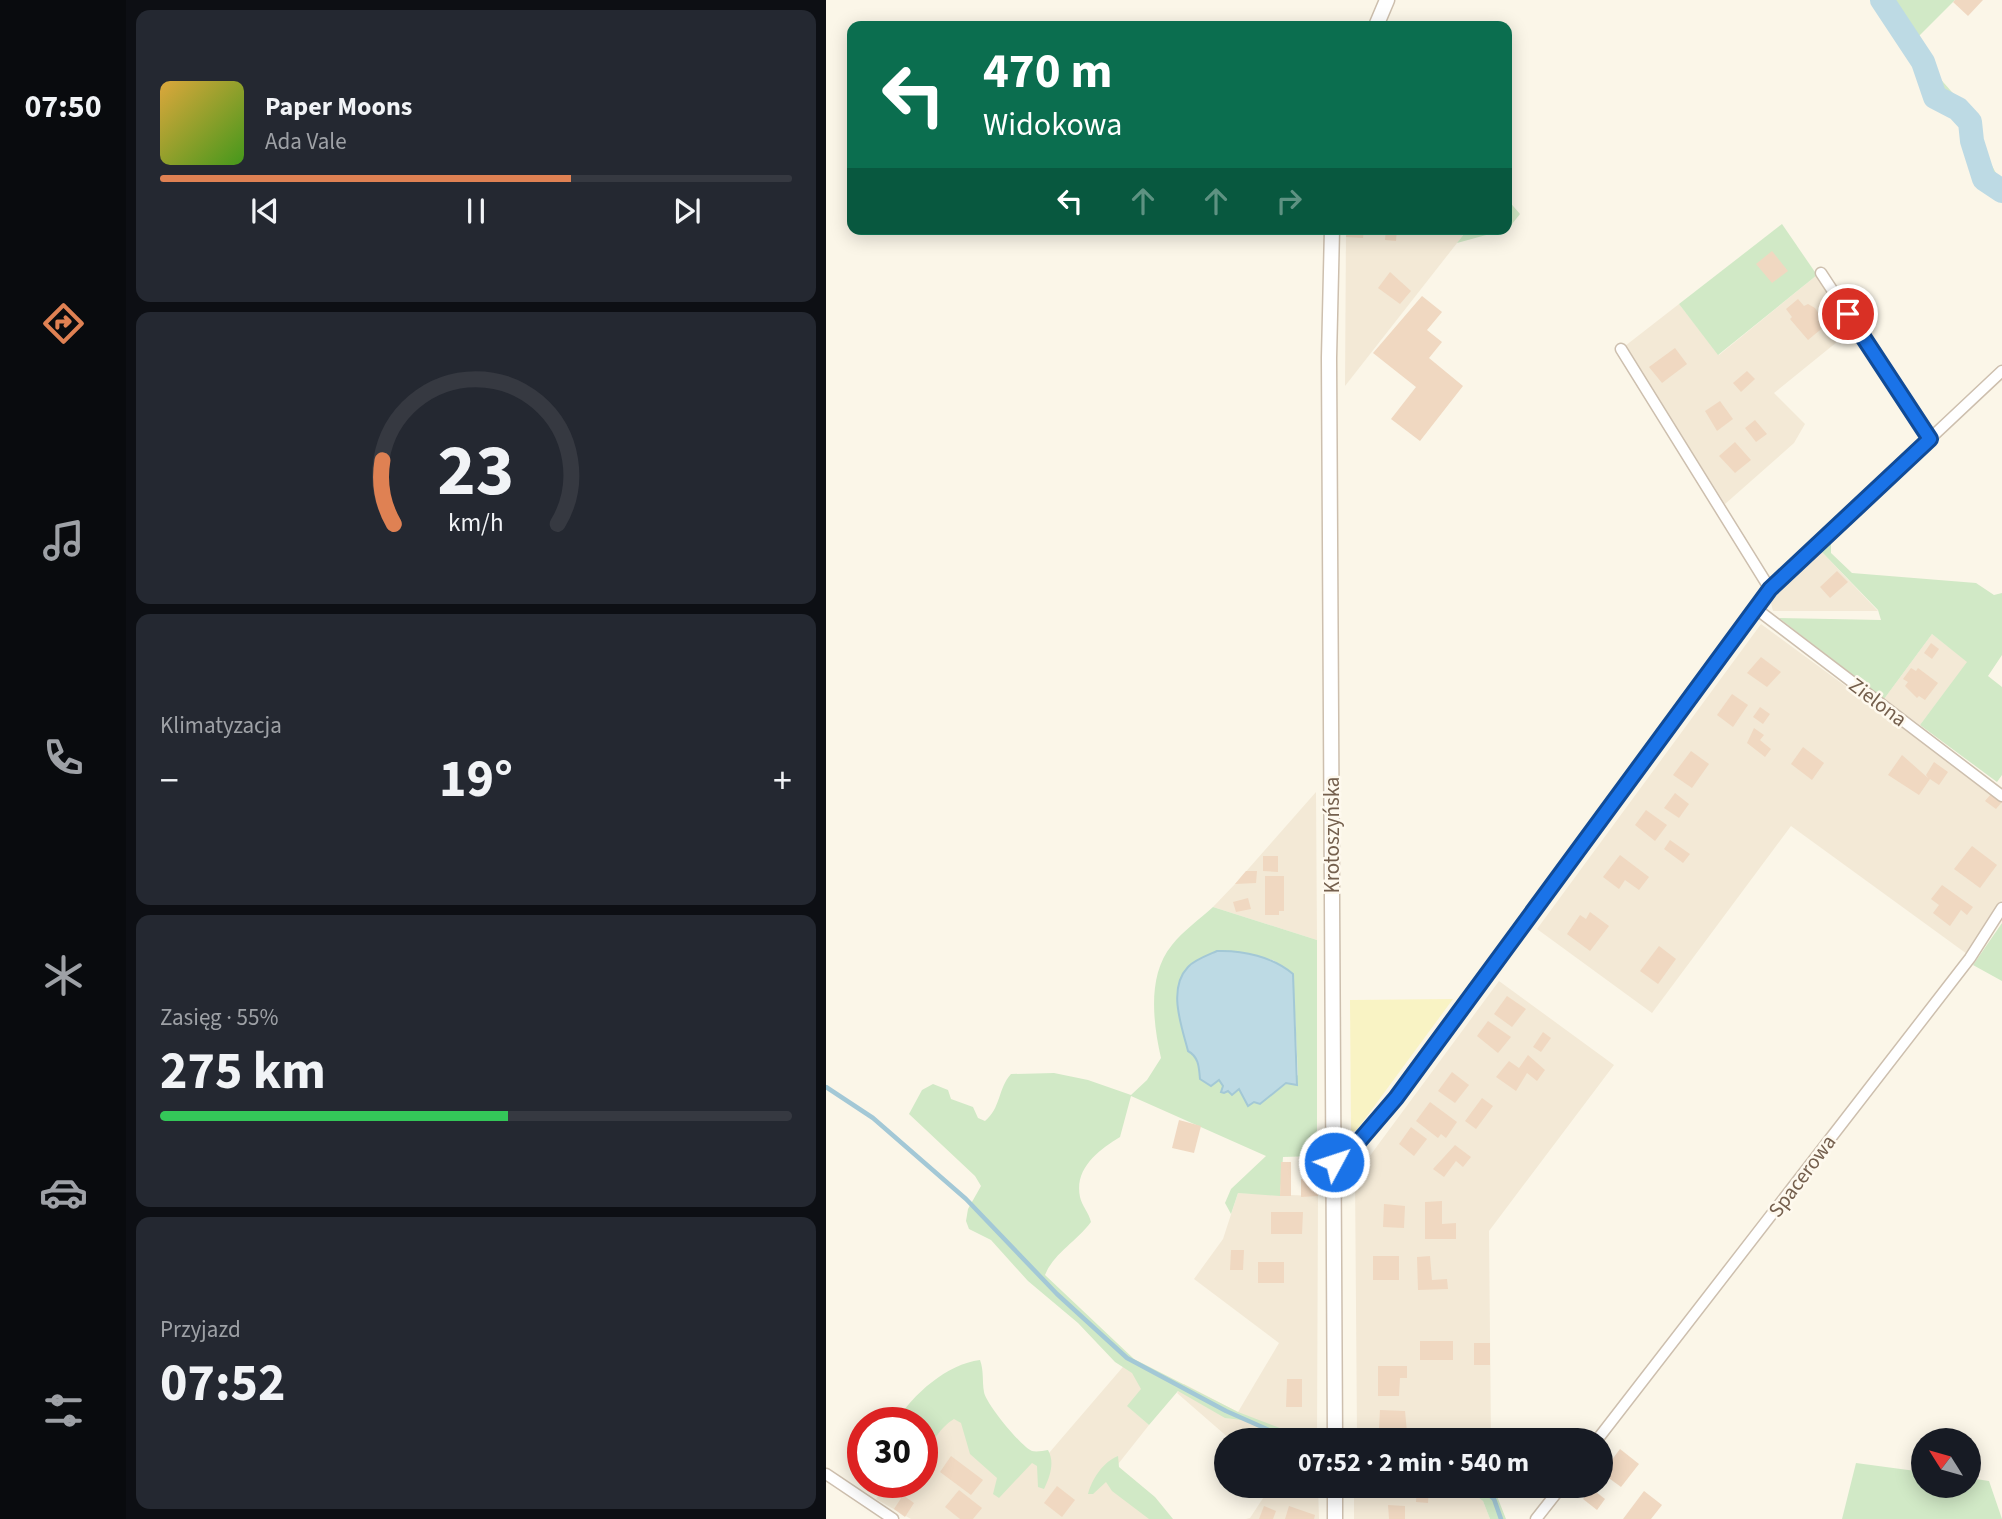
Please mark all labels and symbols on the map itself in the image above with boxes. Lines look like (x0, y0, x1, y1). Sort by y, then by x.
pin (1818, 284, 1878, 344)
street label: Zielona (1843, 670, 1913, 734)
street label: Krotoszyńska (1317, 777, 1347, 893)
position arrow (1297, 1125, 1371, 1199)
street label: Spacerowa (1761, 1128, 1843, 1224)
speed limit sign: 30 (847, 1407, 938, 1498)
north arrow (1911, 1428, 1981, 1498)

